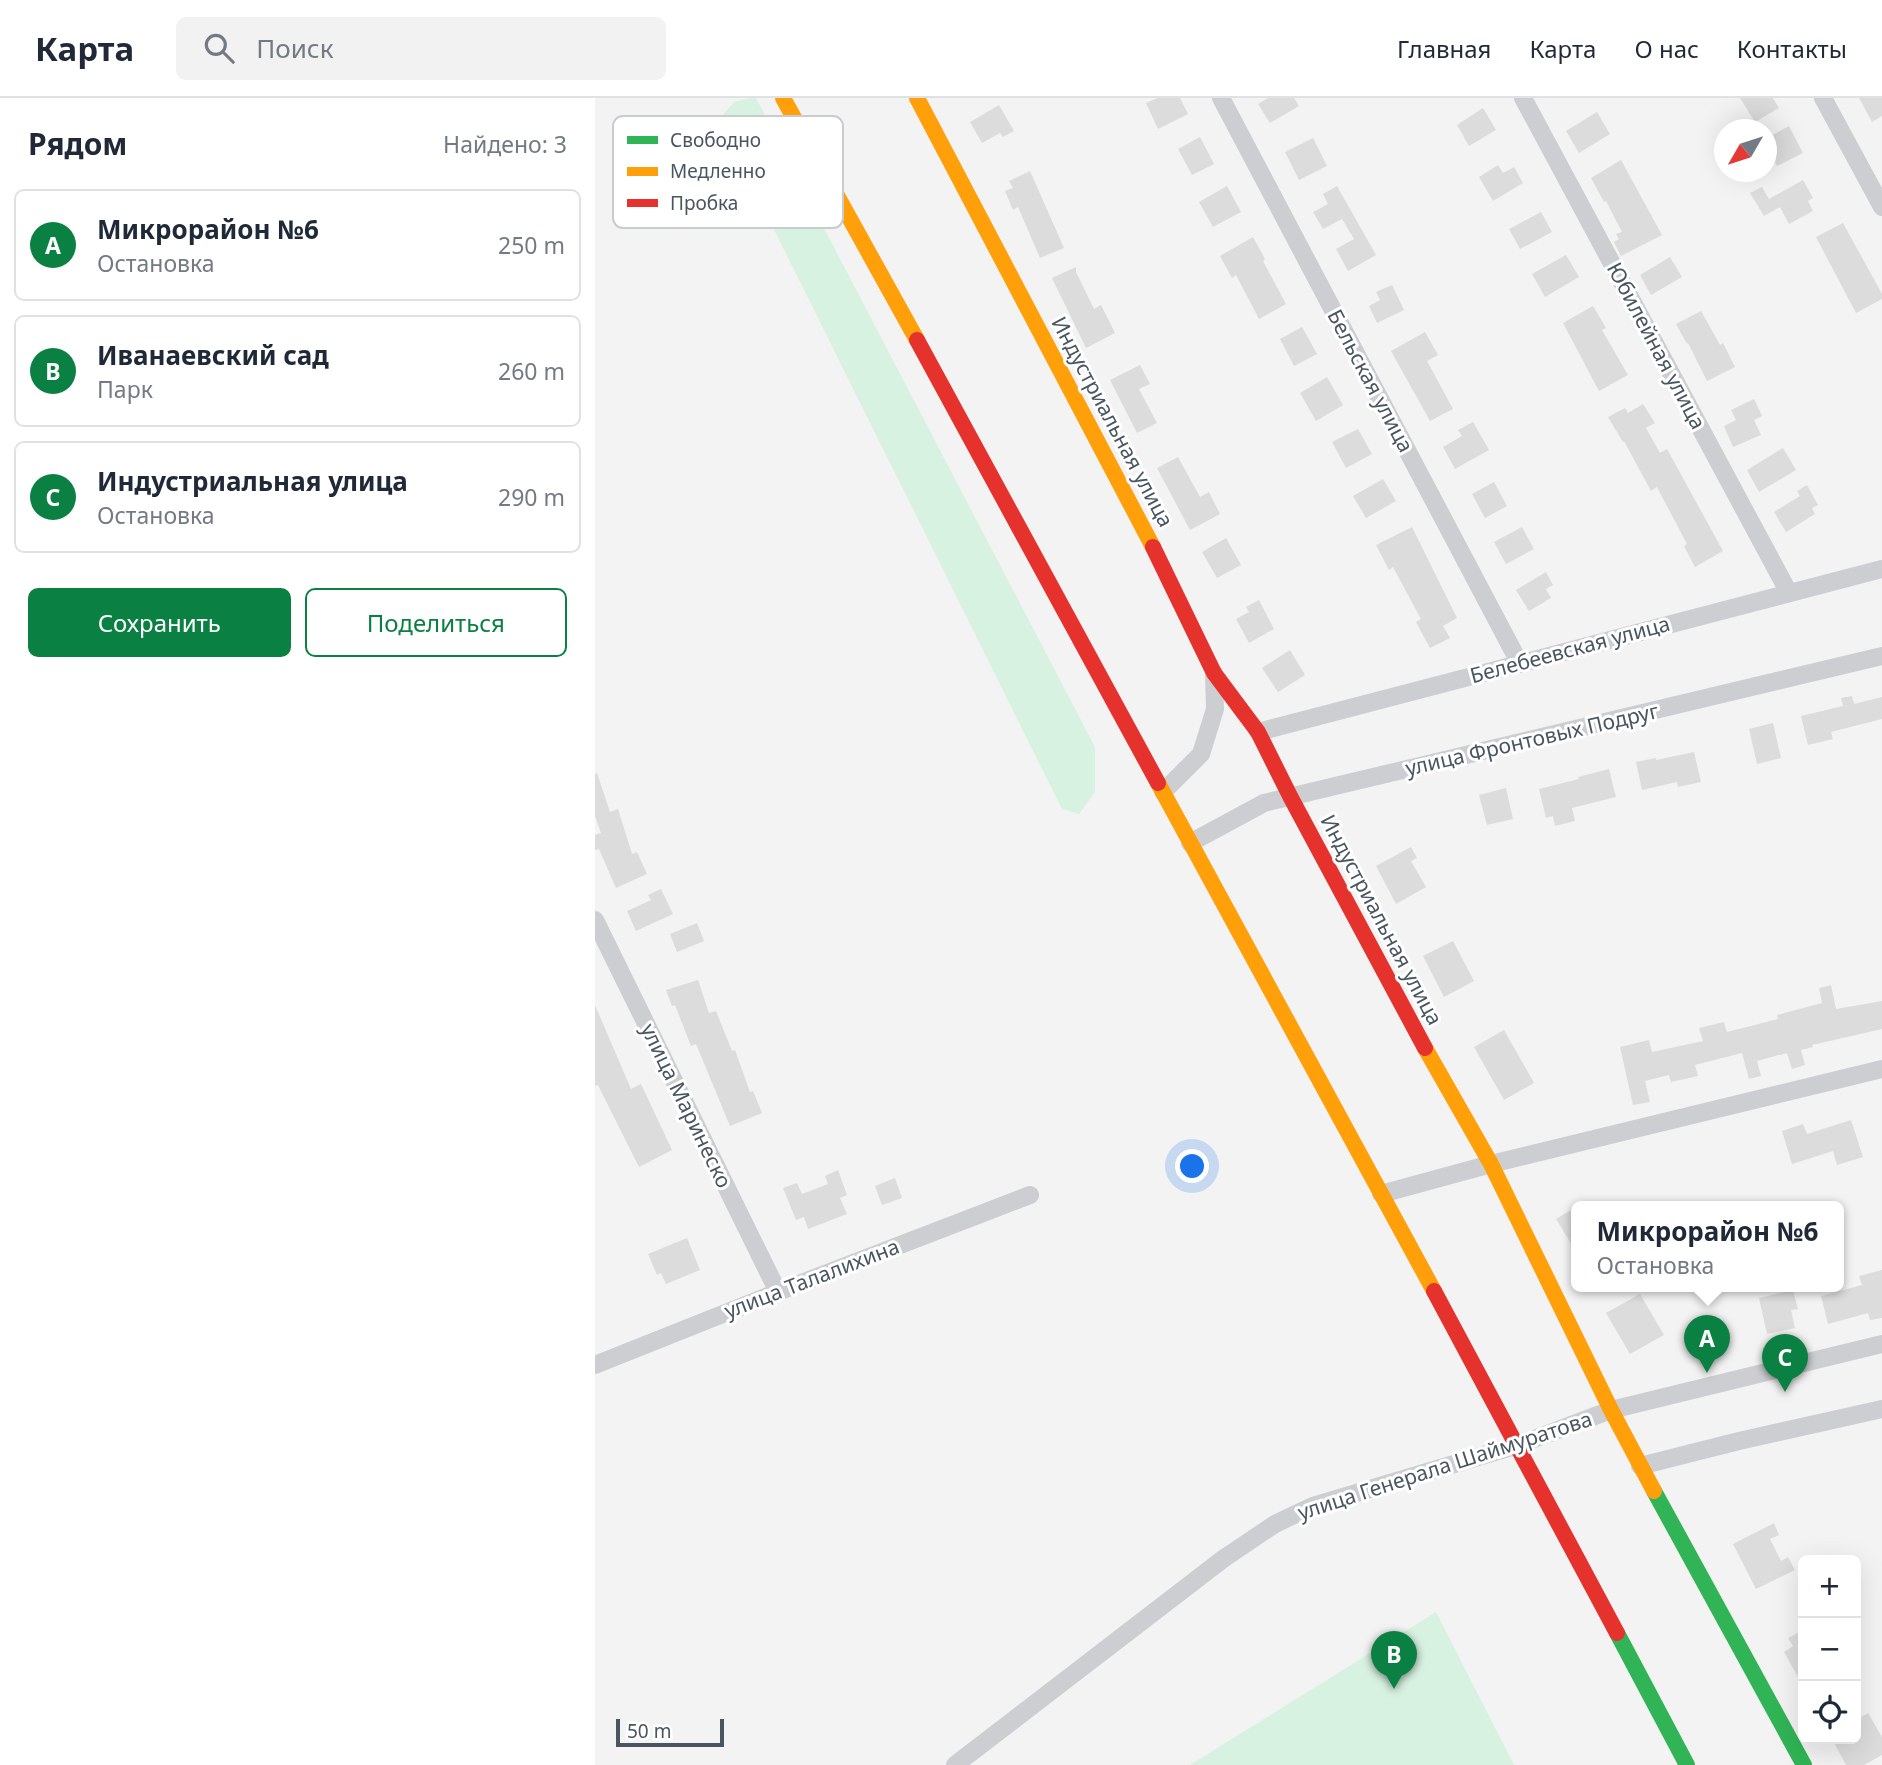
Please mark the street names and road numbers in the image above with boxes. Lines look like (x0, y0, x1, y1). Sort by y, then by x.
street label: Юбилейная улица (1601, 257, 1713, 434)
street label: Бельская улица (1321, 304, 1420, 457)
street label: Индустриальная улица (1045, 311, 1180, 532)
street label: Белебеевская улица (1467, 609, 1673, 689)
street label: улица Фронтовых Подруг (1403, 696, 1661, 782)
street label: Индустриальная улица (1314, 809, 1449, 1030)
street label: улица Маринеско (635, 1019, 739, 1192)
street label: улица Талалихина (720, 1232, 903, 1324)
street label: улица Генерала Шаймуратова (1294, 1404, 1595, 1526)

